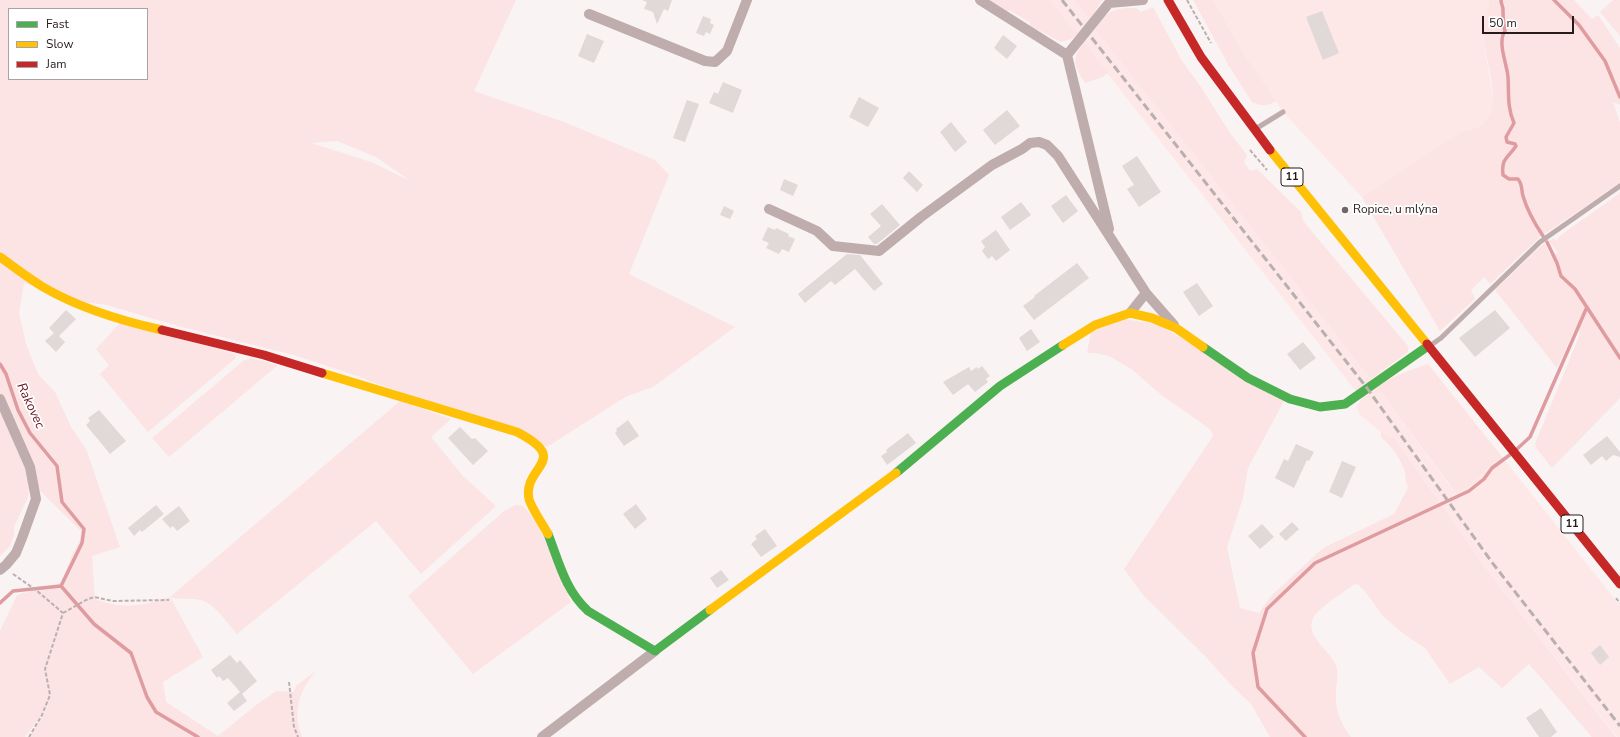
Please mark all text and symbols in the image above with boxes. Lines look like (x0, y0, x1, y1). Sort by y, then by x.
legend (8, 8, 148, 80)
scale bar (1484, 8, 1576, 34)
text: 50 m (1489, 15, 1517, 31)
text: Fast (46, 16, 69, 32)
text: Slow (46, 36, 74, 52)
text: Jam (46, 56, 67, 72)
road number: 11 (1281, 168, 1303, 186)
place label: Ropice, u mlýna (1353, 203, 1438, 217)
marker: Ropice, u mlýna (1340, 205, 1350, 215)
water label: Rakovec (13, 381, 47, 431)
road number: 11 (1561, 515, 1583, 533)

